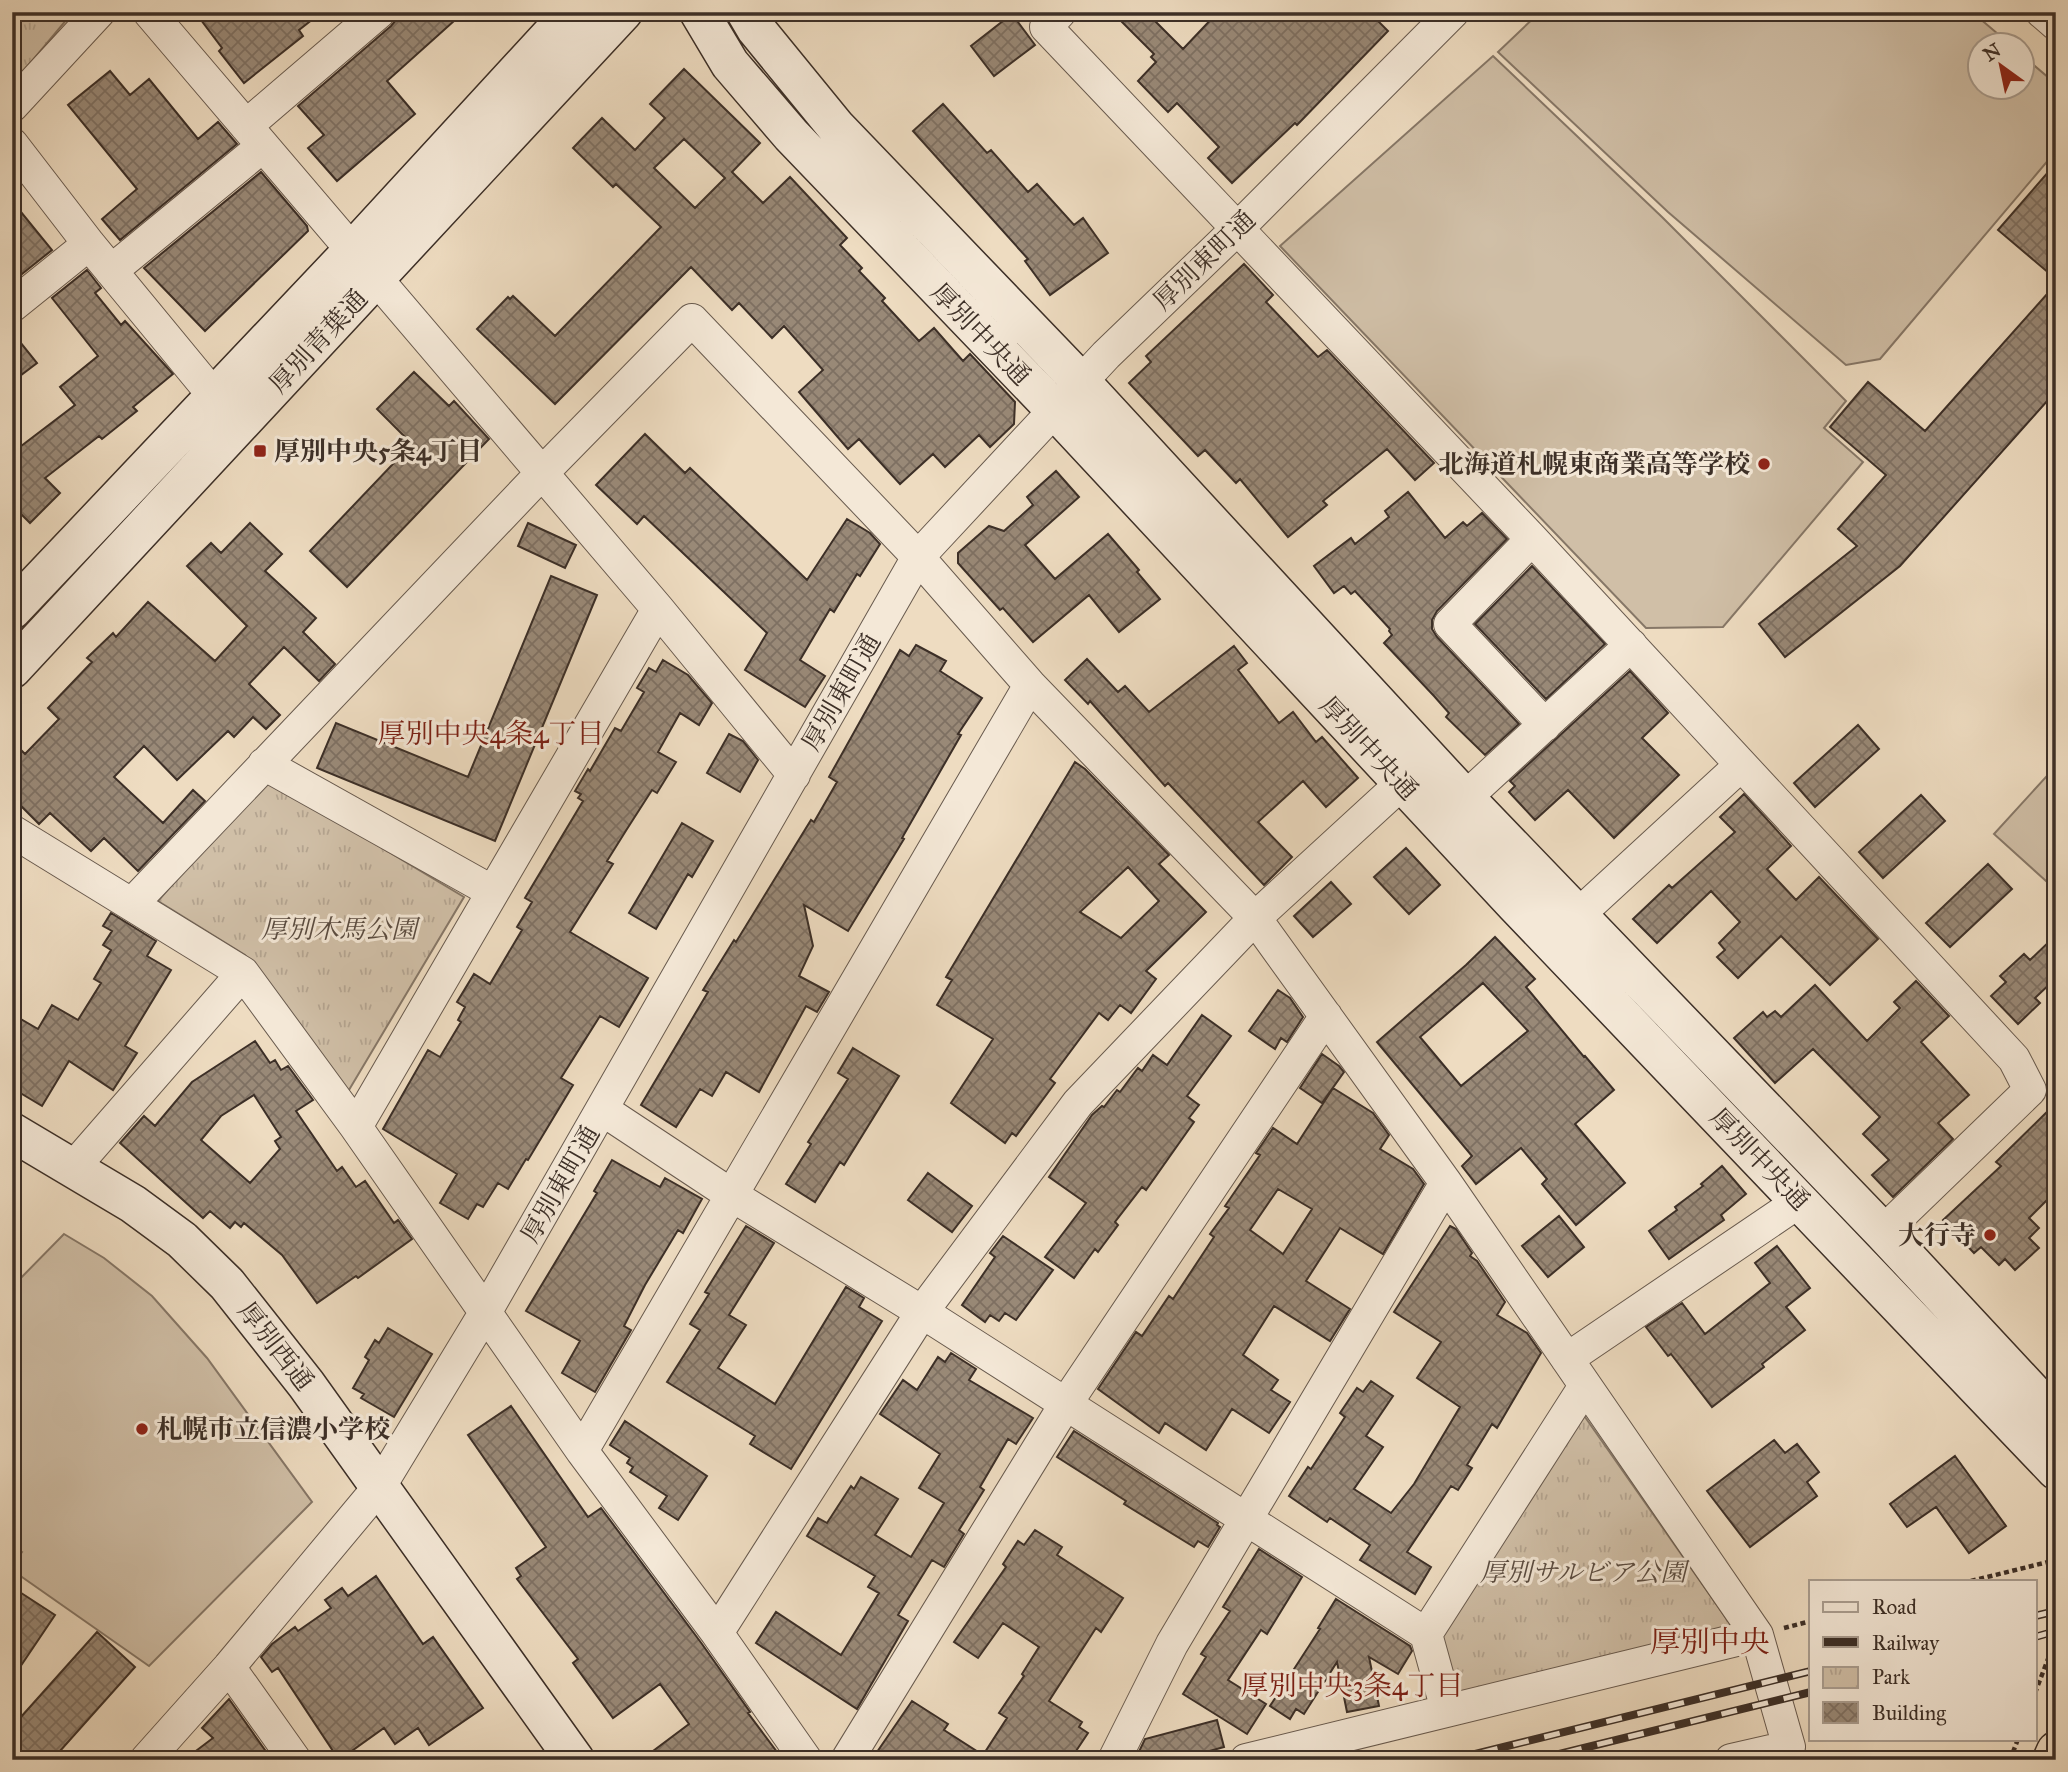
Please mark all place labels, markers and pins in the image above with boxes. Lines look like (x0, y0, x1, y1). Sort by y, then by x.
place label: 厚別中央5条4丁目 (274, 435, 483, 467)
marker: 厚別中央5条4丁目 (252, 443, 268, 459)
place label: 北海道札幌東商業高等学校 (1438, 448, 1750, 480)
marker: 北海道札幌東商業高等学校 (1756, 456, 1772, 472)
place label: 大行寺 (1898, 1219, 1976, 1251)
marker: 大行寺 (1982, 1227, 1998, 1243)
place label: 札幌市立信濃小学校 (156, 1413, 390, 1445)
marker: 札幌市立信濃小学校 (134, 1421, 150, 1437)

